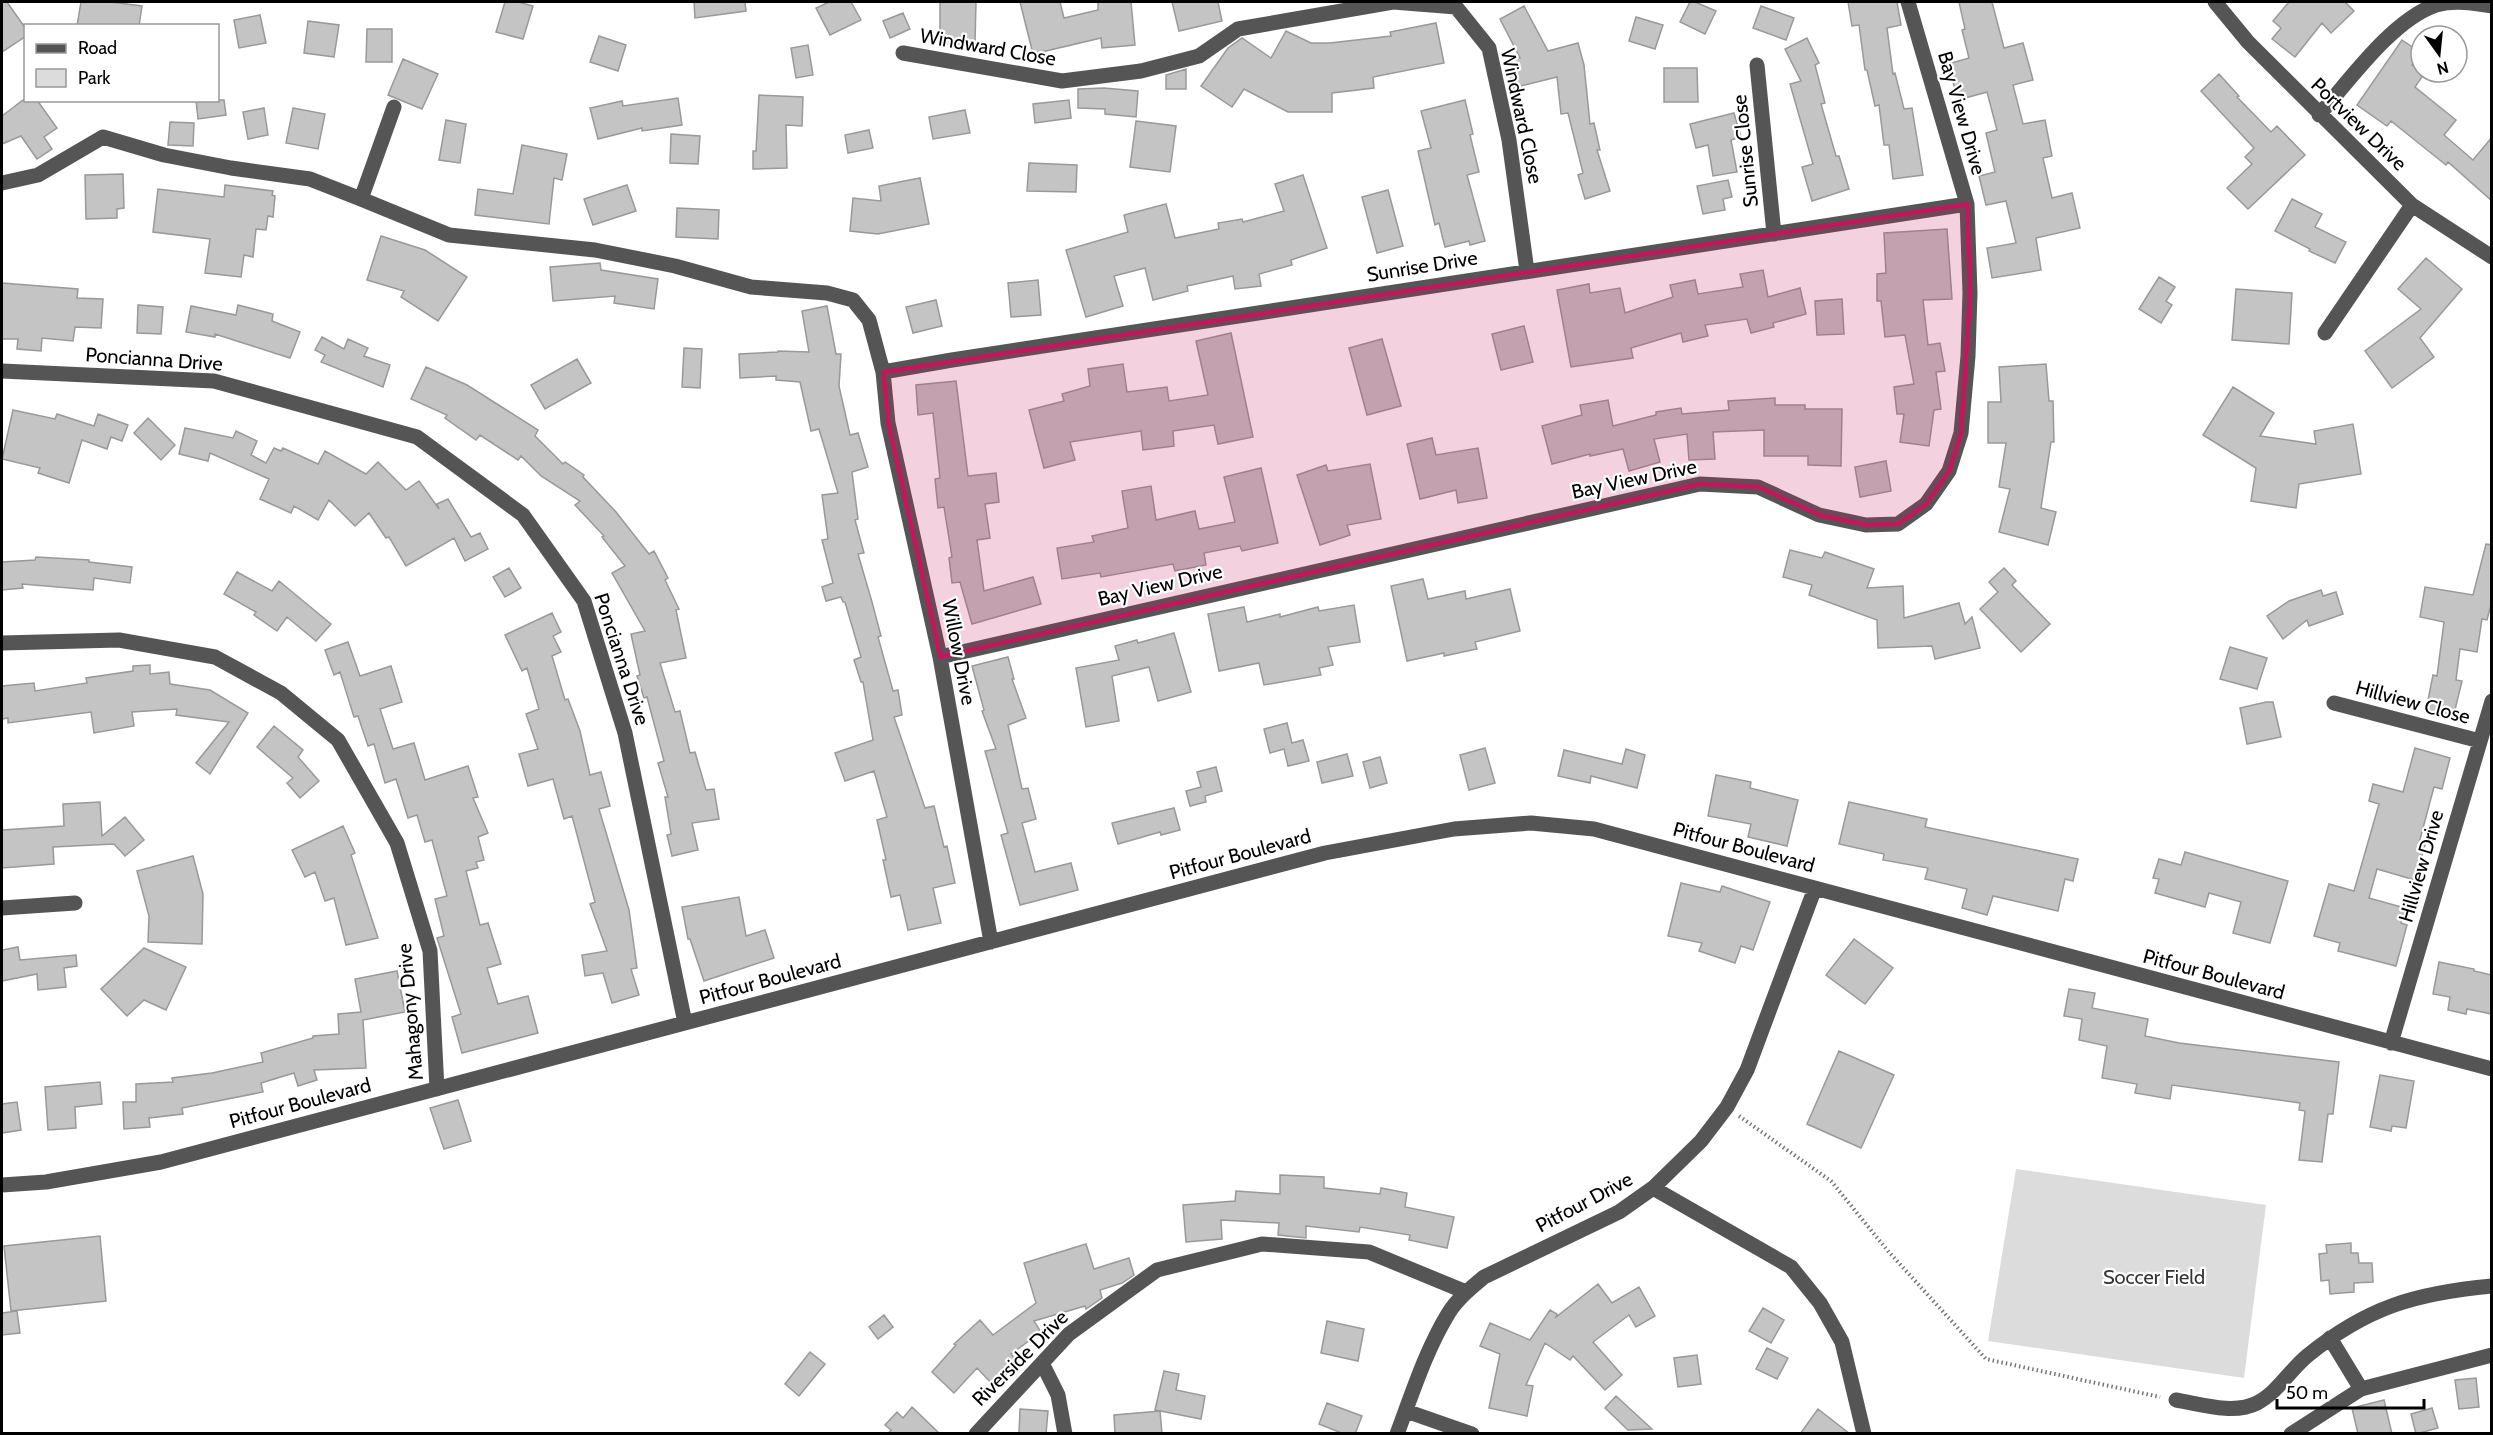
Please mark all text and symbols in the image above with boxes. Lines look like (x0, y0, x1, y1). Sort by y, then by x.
street label: Windward Close (918, 23, 1058, 71)
legend (24, 24, 219, 102)
north arrow (2409, 24, 2469, 84)
text: Road (78, 37, 117, 59)
street label: Windward Close (1496, 46, 1548, 186)
street label: Bay View Drive (1933, 49, 1991, 177)
text: N (2435, 57, 2451, 79)
text: Park (78, 67, 111, 89)
street label: Portview Drive (2306, 72, 2412, 176)
street label: Sunrise Close (1727, 93, 1763, 209)
street label: Sunrise Drive (1365, 245, 1479, 287)
street label: Poncianna Drive (85, 342, 223, 376)
street label: Bay View Drive (1569, 454, 1699, 504)
street label: Bay View Drive (1095, 559, 1225, 611)
street label: Poncianna Drive (589, 590, 655, 728)
street label: Willow Drive (937, 597, 981, 707)
street label: Hillview Close (2353, 675, 2473, 729)
street label: Hillview Drive (2394, 807, 2448, 925)
street label: Pitfour Boulevard (1671, 817, 1817, 877)
street label: Pitfour Boulevard (1167, 824, 1313, 884)
street label: Mahagony Drive (392, 942, 428, 1082)
street label: Pitfour Boulevard (2141, 944, 2287, 1004)
street label: Pitfour Boulevard (697, 949, 843, 1009)
street label: Pitfour Boulevard (227, 1073, 373, 1133)
street label: Pitfour Drive (1532, 1167, 1636, 1237)
park label: Soccer Field (2103, 1265, 2205, 1289)
street label: Riverside Drive (967, 1305, 1073, 1411)
scale bar (2277, 1372, 2424, 1410)
text: 50 m (2286, 1382, 2328, 1404)

